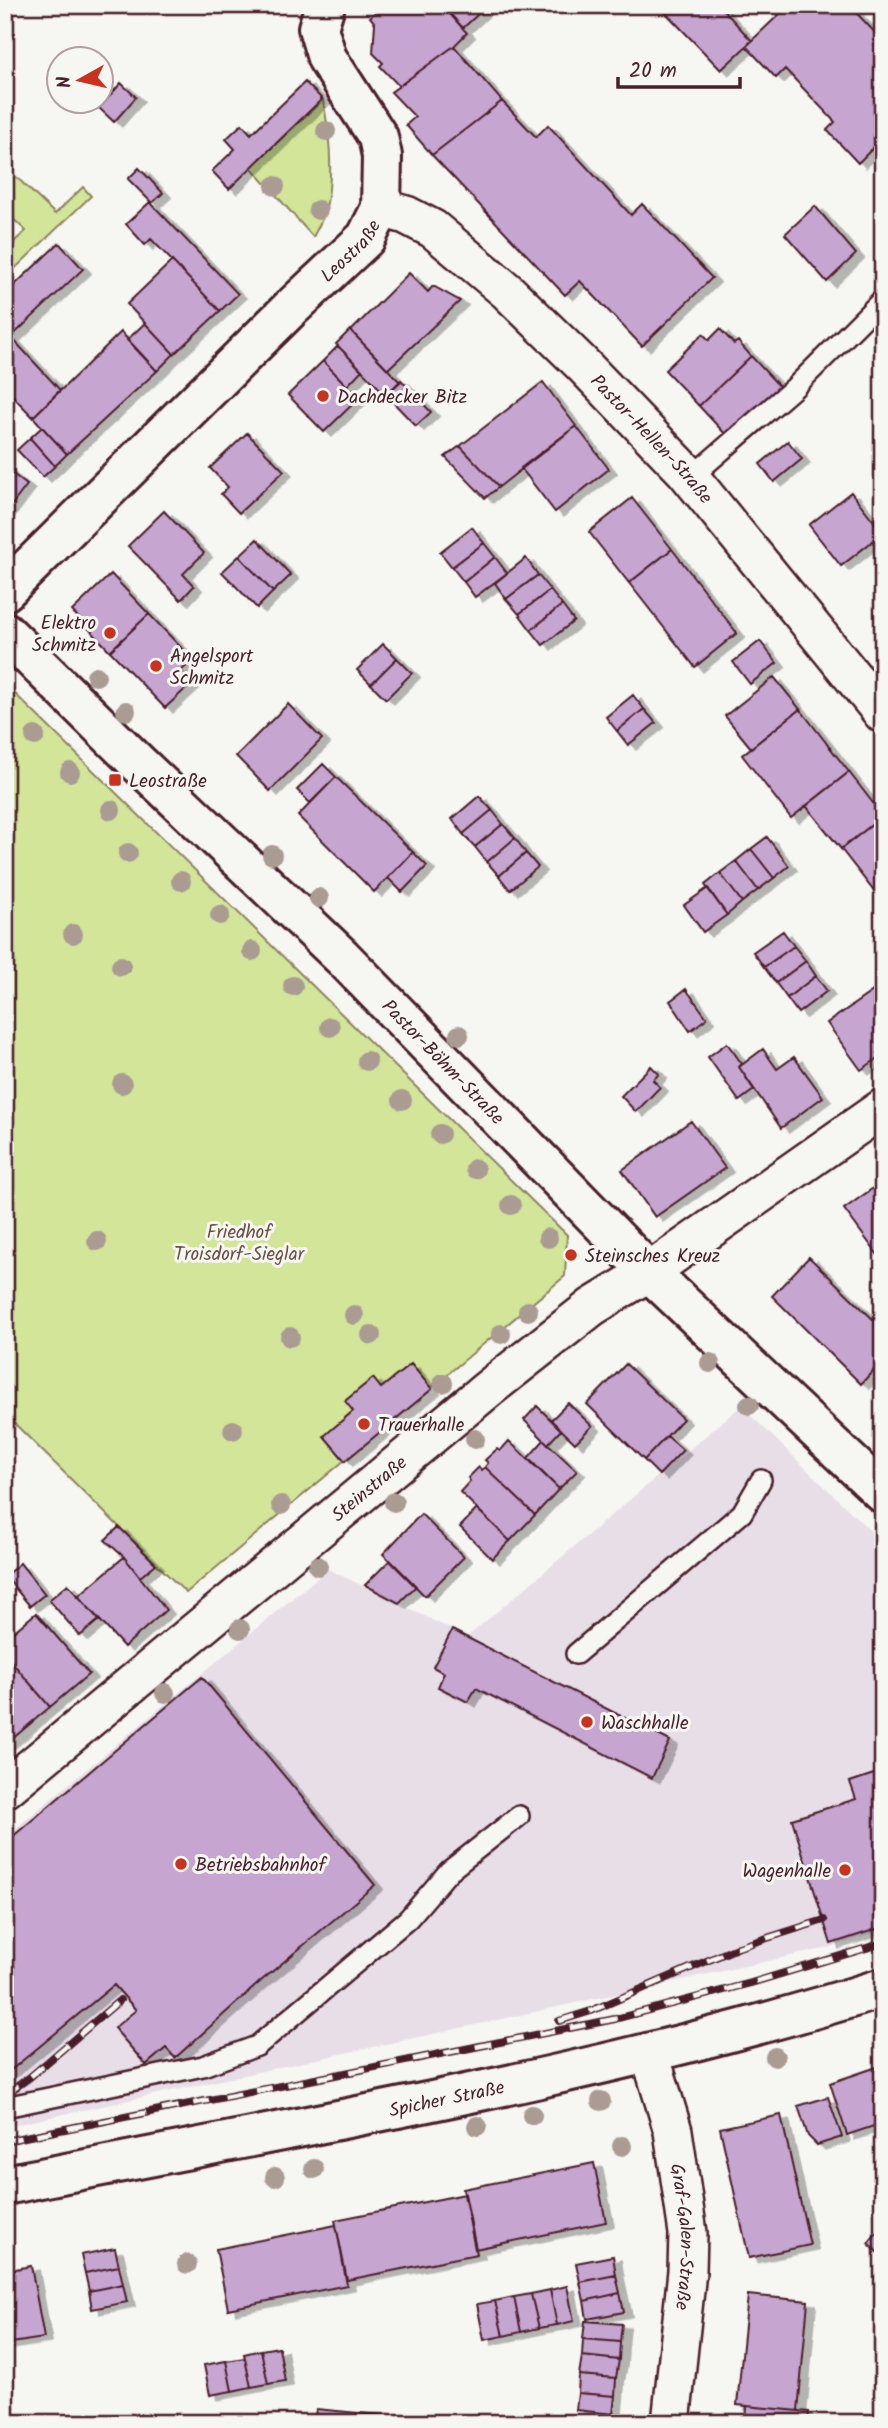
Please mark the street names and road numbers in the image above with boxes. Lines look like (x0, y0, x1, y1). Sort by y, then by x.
street label: Leostraße (314, 215, 390, 291)
street label: Pastor-Hellen-Straße (582, 368, 720, 512)
street label: Pastor-Böhm-Straße (374, 993, 511, 1133)
street label: Steinstraße (325, 1449, 415, 1530)
street label: Spicher Straße (387, 2073, 508, 2127)
street label: Graf-Galen-Straße (661, 2162, 701, 2312)

